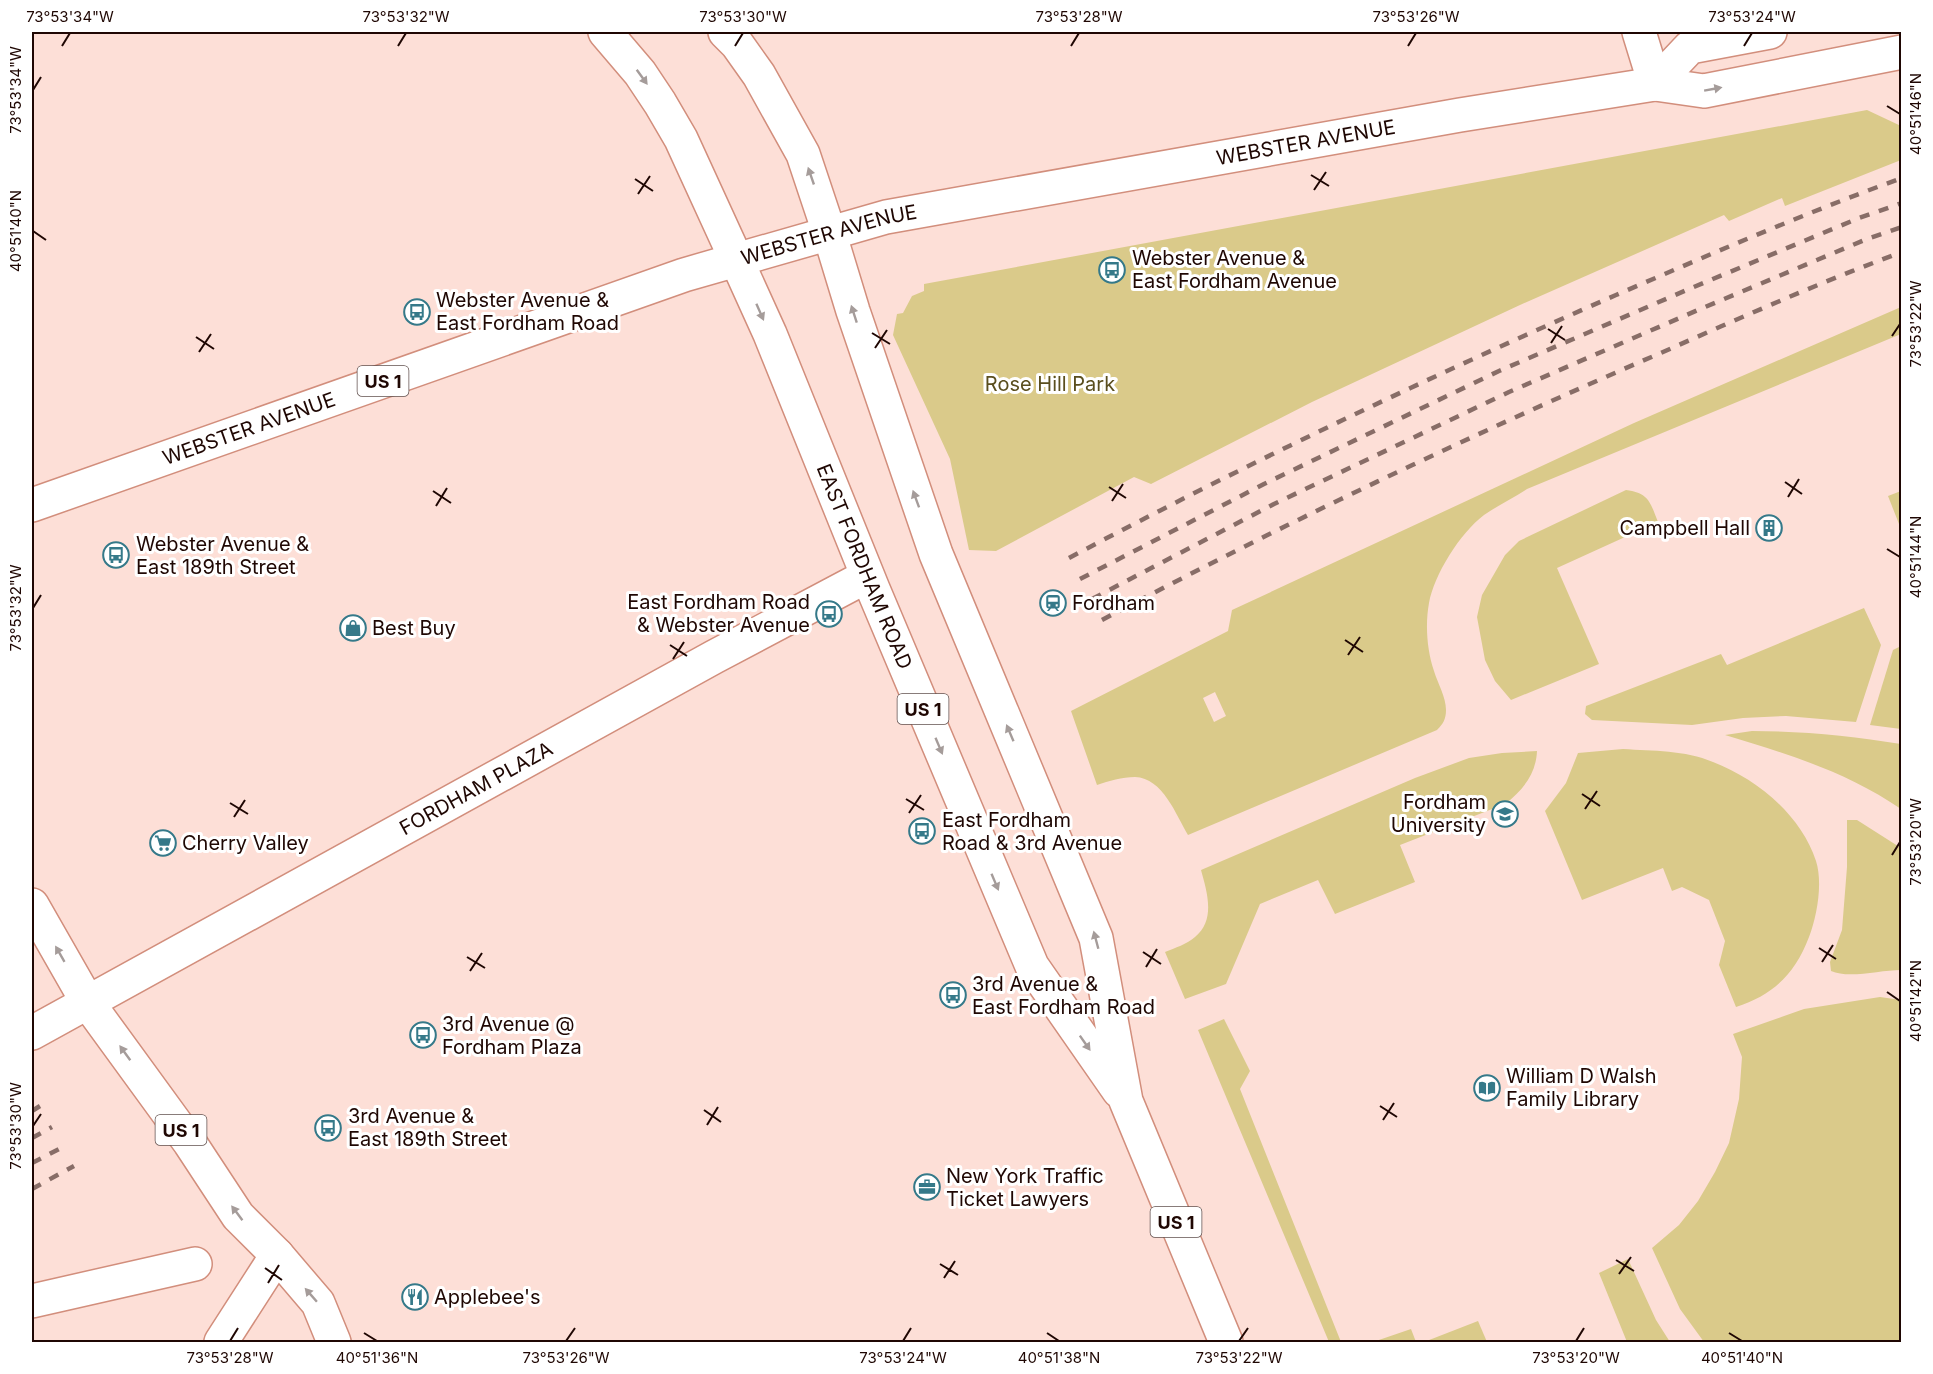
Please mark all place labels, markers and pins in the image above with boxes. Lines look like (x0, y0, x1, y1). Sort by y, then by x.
place label: Webster Avenue & East Fordham Avenue (1132, 246, 1337, 293)
bus stop icon: Webster Avenue & East Fordham Avenue (1097, 255, 1127, 285)
place label: Webster Avenue & East Fordham Road (436, 288, 619, 335)
bus stop icon: Webster Avenue & East Fordham Road (402, 297, 432, 327)
building icon: Campbell Hall (1754, 513, 1784, 543)
place label: Campbell Hall (1619, 516, 1750, 540)
place label: Webster Avenue & East 189th Street (136, 532, 309, 579)
bus stop icon: Webster Avenue & East 189th Street (101, 540, 131, 570)
station icon: Fordham (1038, 588, 1068, 618)
place label: East Fordham Road & Webster Avenue (627, 590, 810, 637)
place label: Fordham (1072, 591, 1155, 615)
bus stop icon: East Fordham Road & Webster Avenue (814, 599, 844, 629)
shop icon: Best Buy (338, 613, 368, 643)
place label: Best Buy (372, 616, 456, 640)
place label: Fordham University (1391, 790, 1486, 837)
school or university icon: Fordham University (1490, 799, 1520, 829)
place label: East Fordham Road & 3rd Avenue (942, 808, 1122, 855)
bus stop icon: East Fordham Road & 3rd Avenue (907, 816, 937, 846)
supermarket icon: Cherry Valley (148, 828, 178, 858)
place label: Cherry Valley (182, 831, 309, 855)
place label: 3rd Avenue & East Fordham Road (972, 972, 1155, 1019)
bus stop icon: 3rd Avenue & East Fordham Road (938, 980, 968, 1010)
place label: 3rd Avenue @ Fordham Plaza (442, 1012, 582, 1059)
bus stop icon: 3rd Avenue @ Fordham Plaza (408, 1020, 438, 1050)
place label: William D Walsh Family Library (1506, 1064, 1657, 1111)
library icon: William D Walsh Family Library (1472, 1073, 1502, 1103)
place label: 3rd Avenue & East 189th Street (348, 1104, 508, 1151)
bus stop icon: 3rd Avenue & East 189th Street (313, 1113, 343, 1143)
place label: New York Traffic Ticket Lawyers (946, 1164, 1104, 1211)
office icon: New York Traffic Ticket Lawyers (912, 1172, 942, 1202)
restaurant icon: Applebee's (400, 1282, 430, 1312)
place label: Applebee's (434, 1285, 541, 1309)

